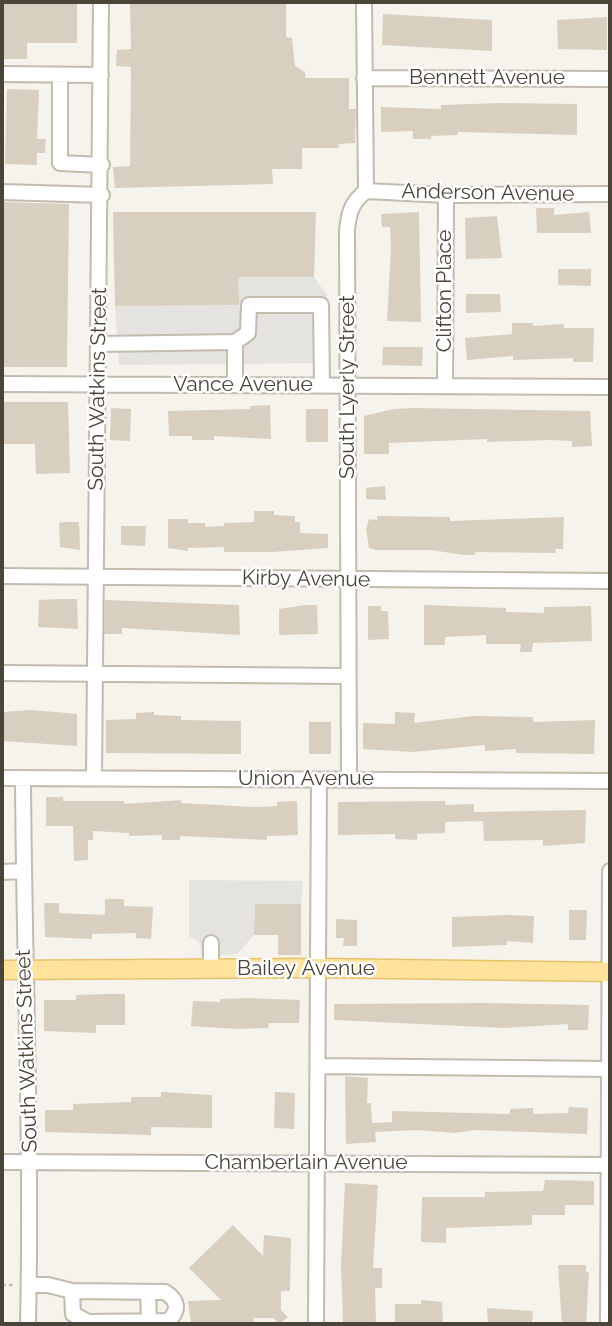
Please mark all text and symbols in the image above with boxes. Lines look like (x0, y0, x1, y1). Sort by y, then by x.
street label: Bennett Avenue (409, 65, 565, 91)
street label: Anderson Avenue (401, 179, 575, 207)
street label: Clifton Place (432, 230, 458, 352)
street label: South Watkins Street (84, 287, 112, 491)
street label: South Lyerly Street (335, 295, 361, 479)
street label: Vance Avenue (173, 372, 313, 398)
street label: Kirby Avenue (242, 565, 370, 593)
street label: Union Avenue (238, 766, 374, 792)
street label: South Watkins Street (11, 949, 43, 1153)
street label: Bailey Avenue (237, 956, 375, 982)
street label: Chamberlain Avenue (204, 1150, 408, 1176)

